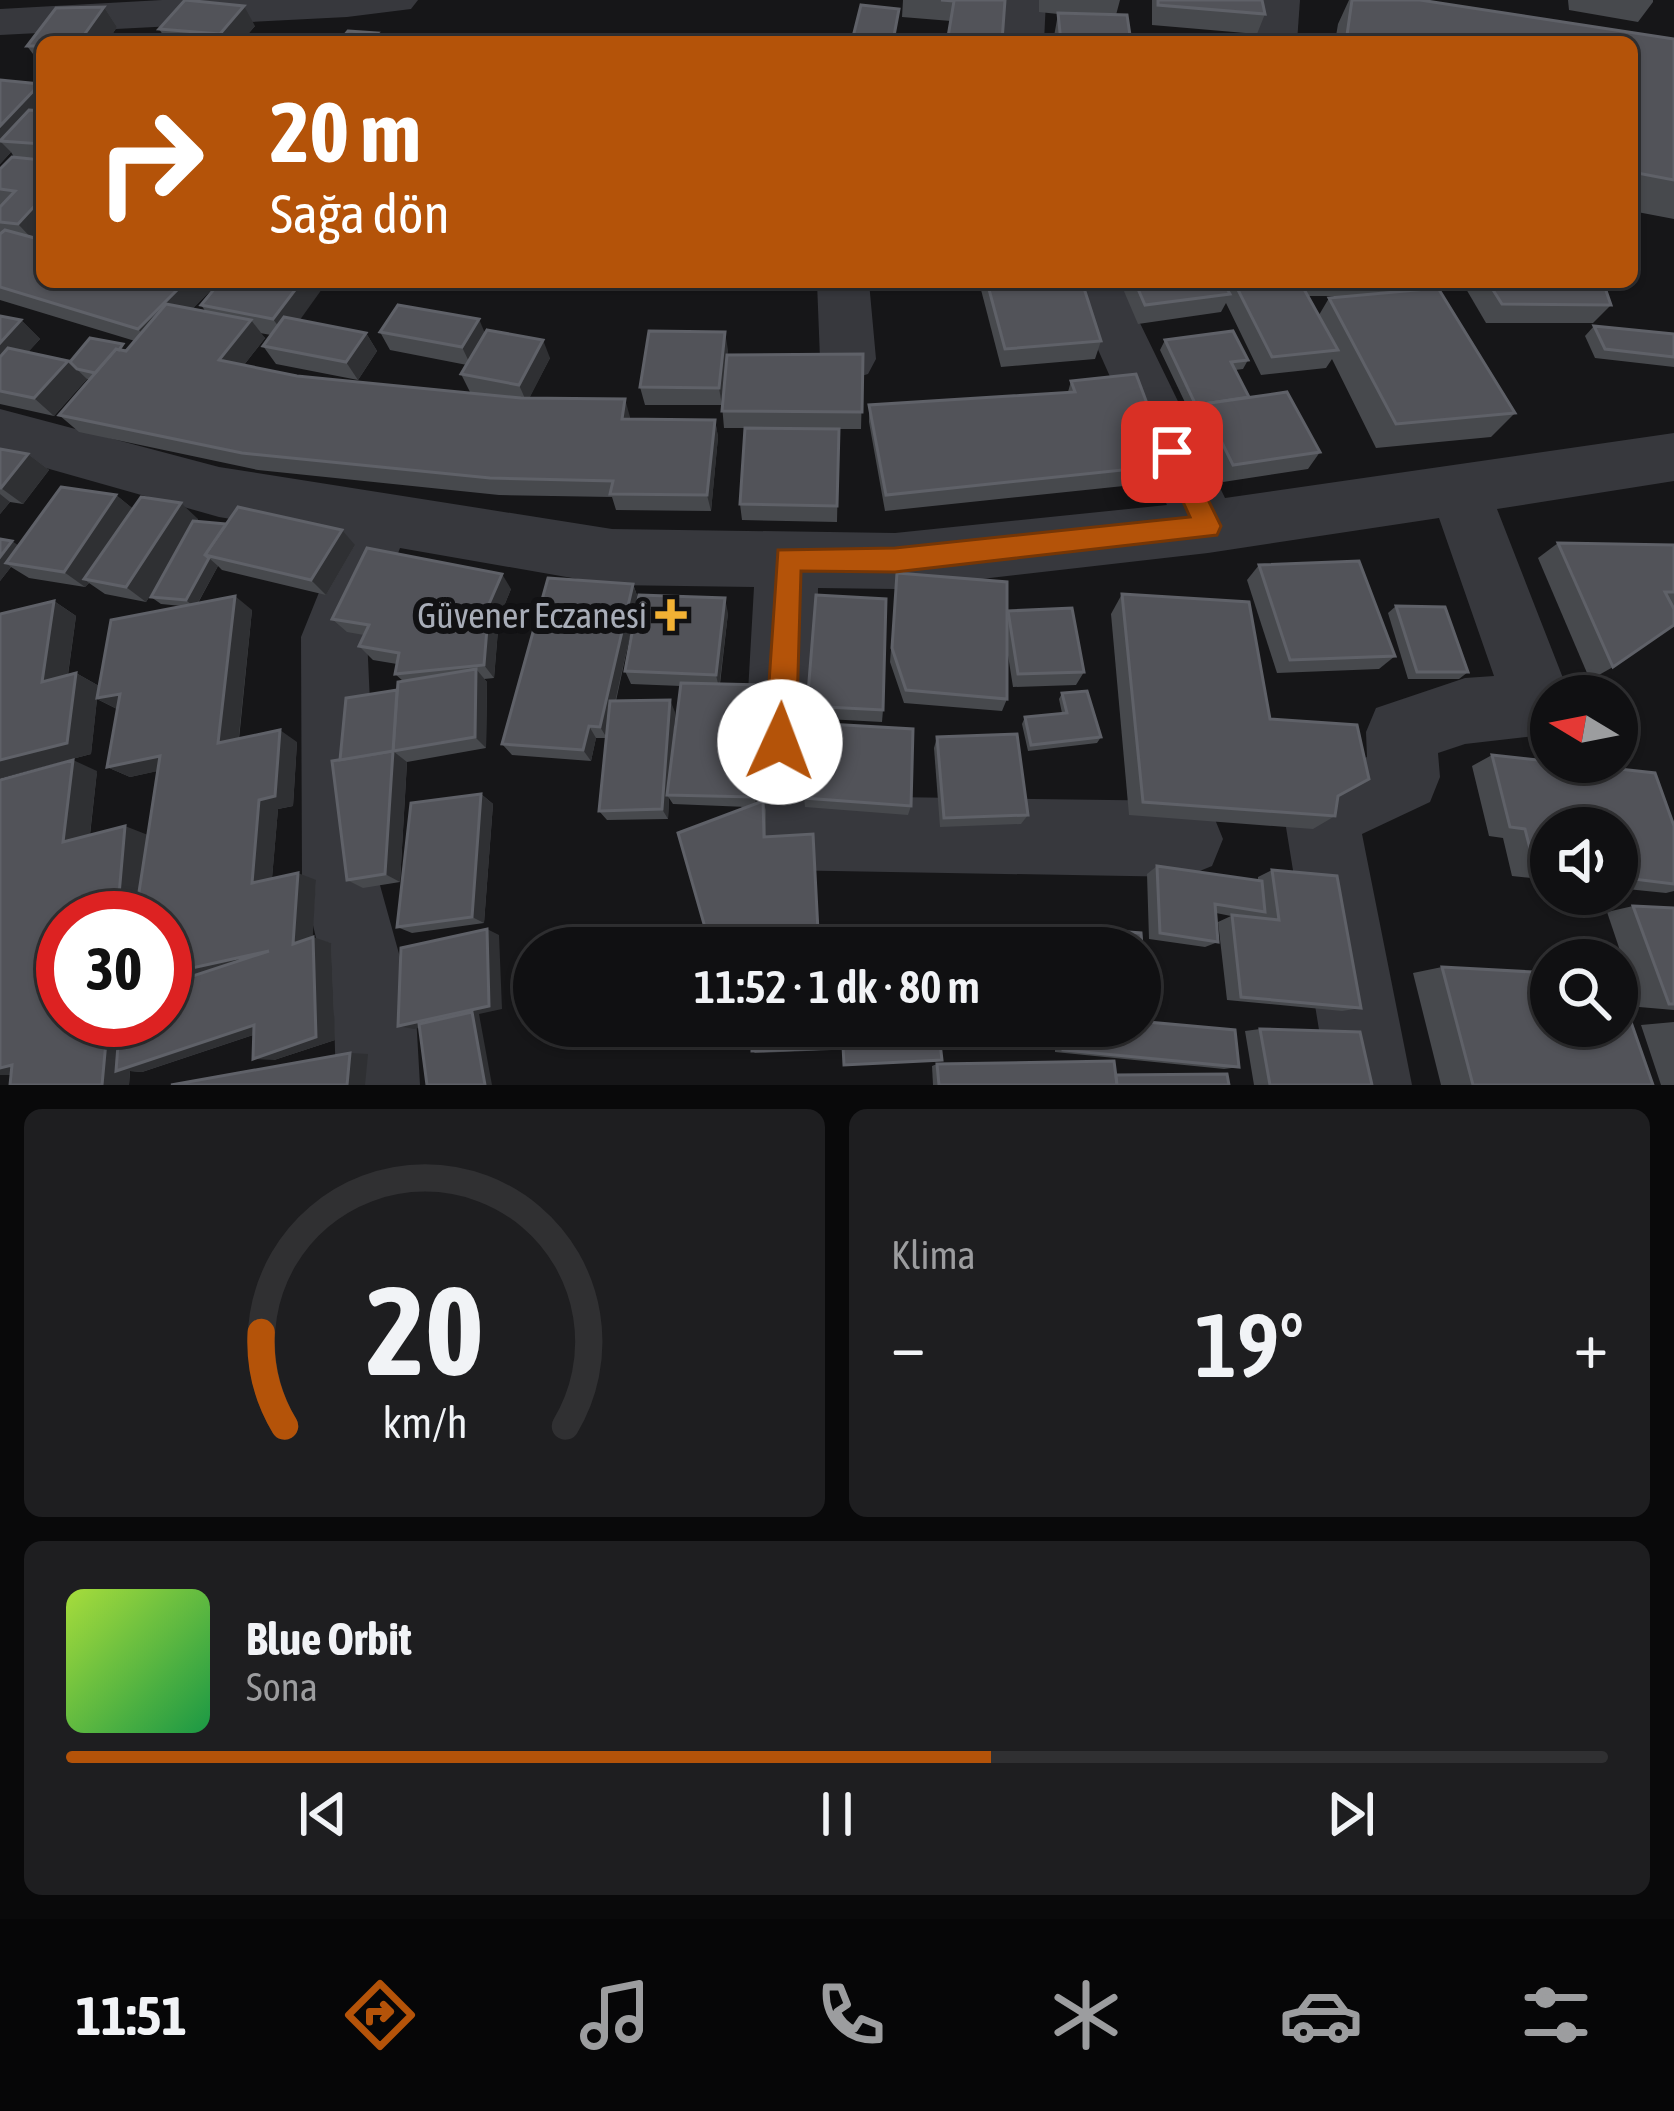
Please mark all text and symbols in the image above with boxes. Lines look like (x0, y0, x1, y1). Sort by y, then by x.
icon: right (72, 84, 228, 240)
text: 20 m (270, 84, 421, 180)
text: Sağa dön (270, 183, 450, 244)
pin (1121, 401, 1223, 503)
icon: arrive (1139, 419, 1205, 485)
place label: Güvener Eczanesi (417, 594, 647, 636)
marker: Güvener Eczanesi (658, 602, 684, 628)
north arrow (1530, 675, 1638, 783)
map controls (1530, 675, 1638, 1047)
position arrow (717, 679, 843, 805)
button: sound (1530, 807, 1638, 915)
speed limit sign: 30 (36, 891, 192, 1047)
button: search (1530, 939, 1638, 1047)
text: 11:52 · 1 dk · 80 m (694, 961, 980, 1013)
text: Klima (891, 1233, 976, 1277)
text: 20 (366, 1258, 483, 1401)
text: 19° (1195, 1293, 1304, 1396)
text: − (891, 1306, 925, 1382)
text: + (1574, 1306, 1608, 1382)
text: km/h (382, 1398, 467, 1447)
text: Blue Orbit (246, 1613, 412, 1665)
text: Sona (246, 1665, 318, 1709)
icon: previous (290, 1781, 356, 1847)
icon: pause (804, 1781, 870, 1847)
icon: next (1318, 1781, 1384, 1847)
icon: directions (338, 1973, 422, 2057)
icon: music (573, 1973, 657, 2057)
icon: phone (809, 1973, 893, 2057)
icon: climate (1044, 1973, 1128, 2057)
icon: car (1279, 1973, 1363, 2057)
icon: filters (1514, 1973, 1598, 2057)
text: 11:51 (76, 1985, 187, 2046)

